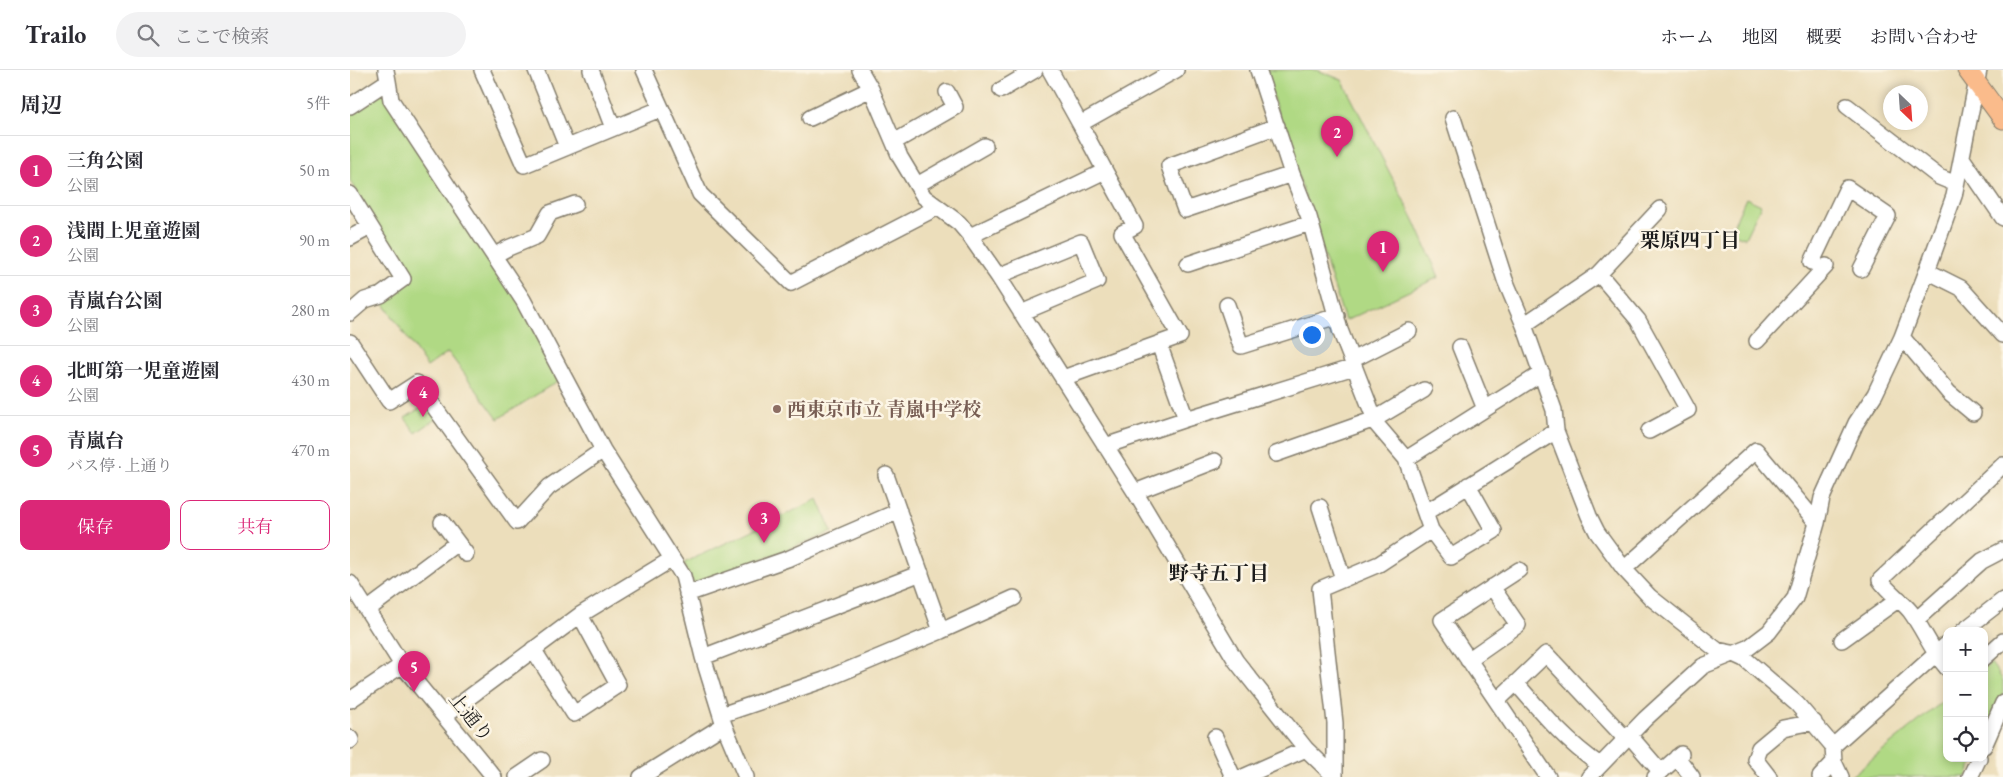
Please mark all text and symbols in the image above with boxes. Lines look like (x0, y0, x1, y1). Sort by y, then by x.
search box (116, 12, 466, 57)
text: Trailo (25, 19, 86, 50)
icon: search (134, 21, 162, 49)
text: ここで検索 (174, 24, 269, 49)
text: ホーム (1660, 25, 1714, 48)
text: 地図 (1742, 25, 1778, 48)
text: 概要 (1806, 25, 1842, 48)
text: お問い合わせ (1870, 25, 1978, 48)
north arrow (1883, 85, 1928, 130)
text: 周辺 (20, 91, 62, 118)
text: 5件 (306, 93, 330, 114)
pin: 2 (1321, 116, 1353, 157)
text: 三角公園 (67, 148, 143, 173)
text: 1 (32, 160, 40, 181)
text: 50 m (299, 160, 330, 181)
text: 公園 (67, 175, 99, 196)
text: 浅間上児童遊園 (67, 218, 200, 243)
district label: 栗原四丁目 (1640, 227, 1740, 253)
text: 2 (32, 230, 40, 251)
text: 90 m (299, 230, 330, 251)
pin: 1 (1367, 231, 1399, 272)
text: 公園 (67, 245, 99, 266)
text: 青嵐台公園 (67, 288, 162, 313)
text: 3 (32, 300, 40, 321)
text: 280 m (291, 300, 330, 321)
text: 公園 (67, 315, 99, 336)
your location (1299, 322, 1325, 348)
text: 北町第一児童遊園 (67, 358, 219, 383)
text: 4 (32, 370, 40, 391)
text: 430 m (291, 370, 330, 391)
pin: 4 (407, 376, 439, 417)
text: 公園 (67, 385, 99, 406)
place label: 西東京市立 青嵐中学校 (787, 397, 982, 422)
marker: 西東京市立 青嵐中学校 (771, 403, 783, 415)
text: 青嵐台 (67, 428, 124, 453)
text: 5 (32, 440, 40, 461)
text: 470 m (291, 440, 330, 461)
text: バス停 · 上通り (67, 455, 173, 476)
button: 保存 (20, 500, 170, 550)
button: 共有 (180, 500, 330, 550)
pin: 3 (748, 502, 780, 543)
district label: 野寺五丁目 (1169, 560, 1269, 586)
map controls (1943, 627, 1988, 762)
button: + (1943, 627, 1988, 672)
pin: 5 (398, 651, 430, 692)
button: − (1943, 672, 1988, 717)
street label: 上通り (443, 687, 499, 747)
button: locate (1943, 717, 1988, 762)

